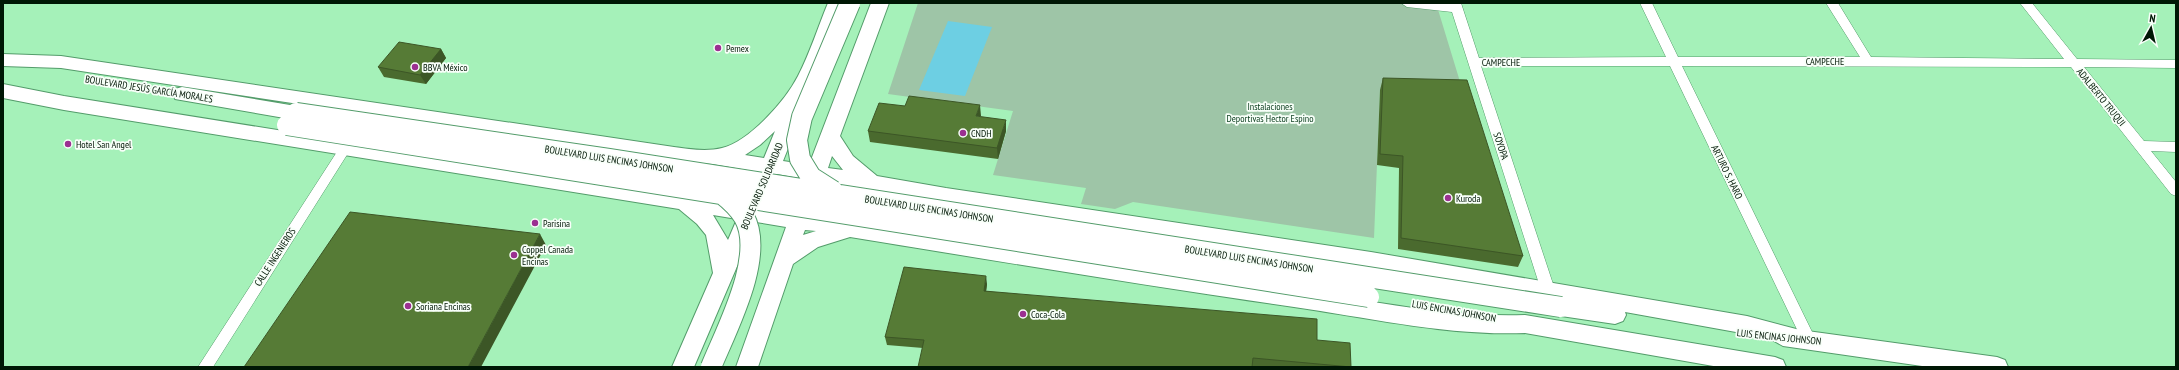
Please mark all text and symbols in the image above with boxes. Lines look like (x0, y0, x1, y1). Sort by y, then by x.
north arrow (2131, 8, 2171, 48)
text: N (2148, 11, 2156, 25)
place label: Pemex (726, 42, 749, 55)
marker: Pemex (713, 43, 723, 53)
street label: CAMPECHE (1806, 55, 1844, 68)
street label: CAMPECHE (1482, 56, 1520, 69)
place label: BBVA México (423, 61, 468, 74)
marker: BBVA México (410, 62, 420, 72)
street label: ADALBERTO TRUQUI (2074, 65, 2128, 129)
street label: BOULEVARD JESÚS GARCÍA MORALES (84, 72, 214, 106)
park label: Instalaciones Deportivas Hector Espino (1226, 100, 1314, 125)
place label: CNDH (971, 127, 992, 140)
marker: CNDH (958, 128, 968, 138)
street label: SOYOPA (1491, 131, 1512, 162)
place label: Hotel San Angel (76, 138, 132, 151)
marker: Hotel San Angel (63, 139, 73, 149)
street label: BOULEVARD SOLIDARIDAD (738, 141, 786, 231)
street label: BOULEVARD LUIS ENCINAS JOHNSON (544, 142, 674, 176)
street label: ARTURO S. HARO (1708, 143, 1746, 202)
street label: BOULEVARD LUIS ENCINAS JOHNSON (864, 192, 994, 226)
place label: Kuroda (1456, 192, 1480, 205)
marker: Kuroda (1443, 193, 1453, 203)
place label: Parisina (543, 217, 570, 230)
marker: Parisina (530, 218, 540, 228)
street label: CALLE INGENIEROS (251, 225, 299, 289)
street label: BOULEVARD LUIS ENCINAS JOHNSON (1184, 242, 1314, 276)
place label: Coppel Canada Encinas (522, 243, 573, 268)
marker: Coppel Canada Encinas (509, 250, 519, 260)
street label: LUIS ENCINAS JOHNSON (1411, 297, 1497, 325)
place label: Soriana Encinas (416, 300, 471, 313)
marker: Soriana Encinas (403, 301, 413, 311)
place label: Coca-Cola (1031, 308, 1065, 321)
marker: Coca-Cola (1018, 309, 1028, 319)
street label: LUIS ENCINAS JOHNSON (1736, 326, 1822, 348)

